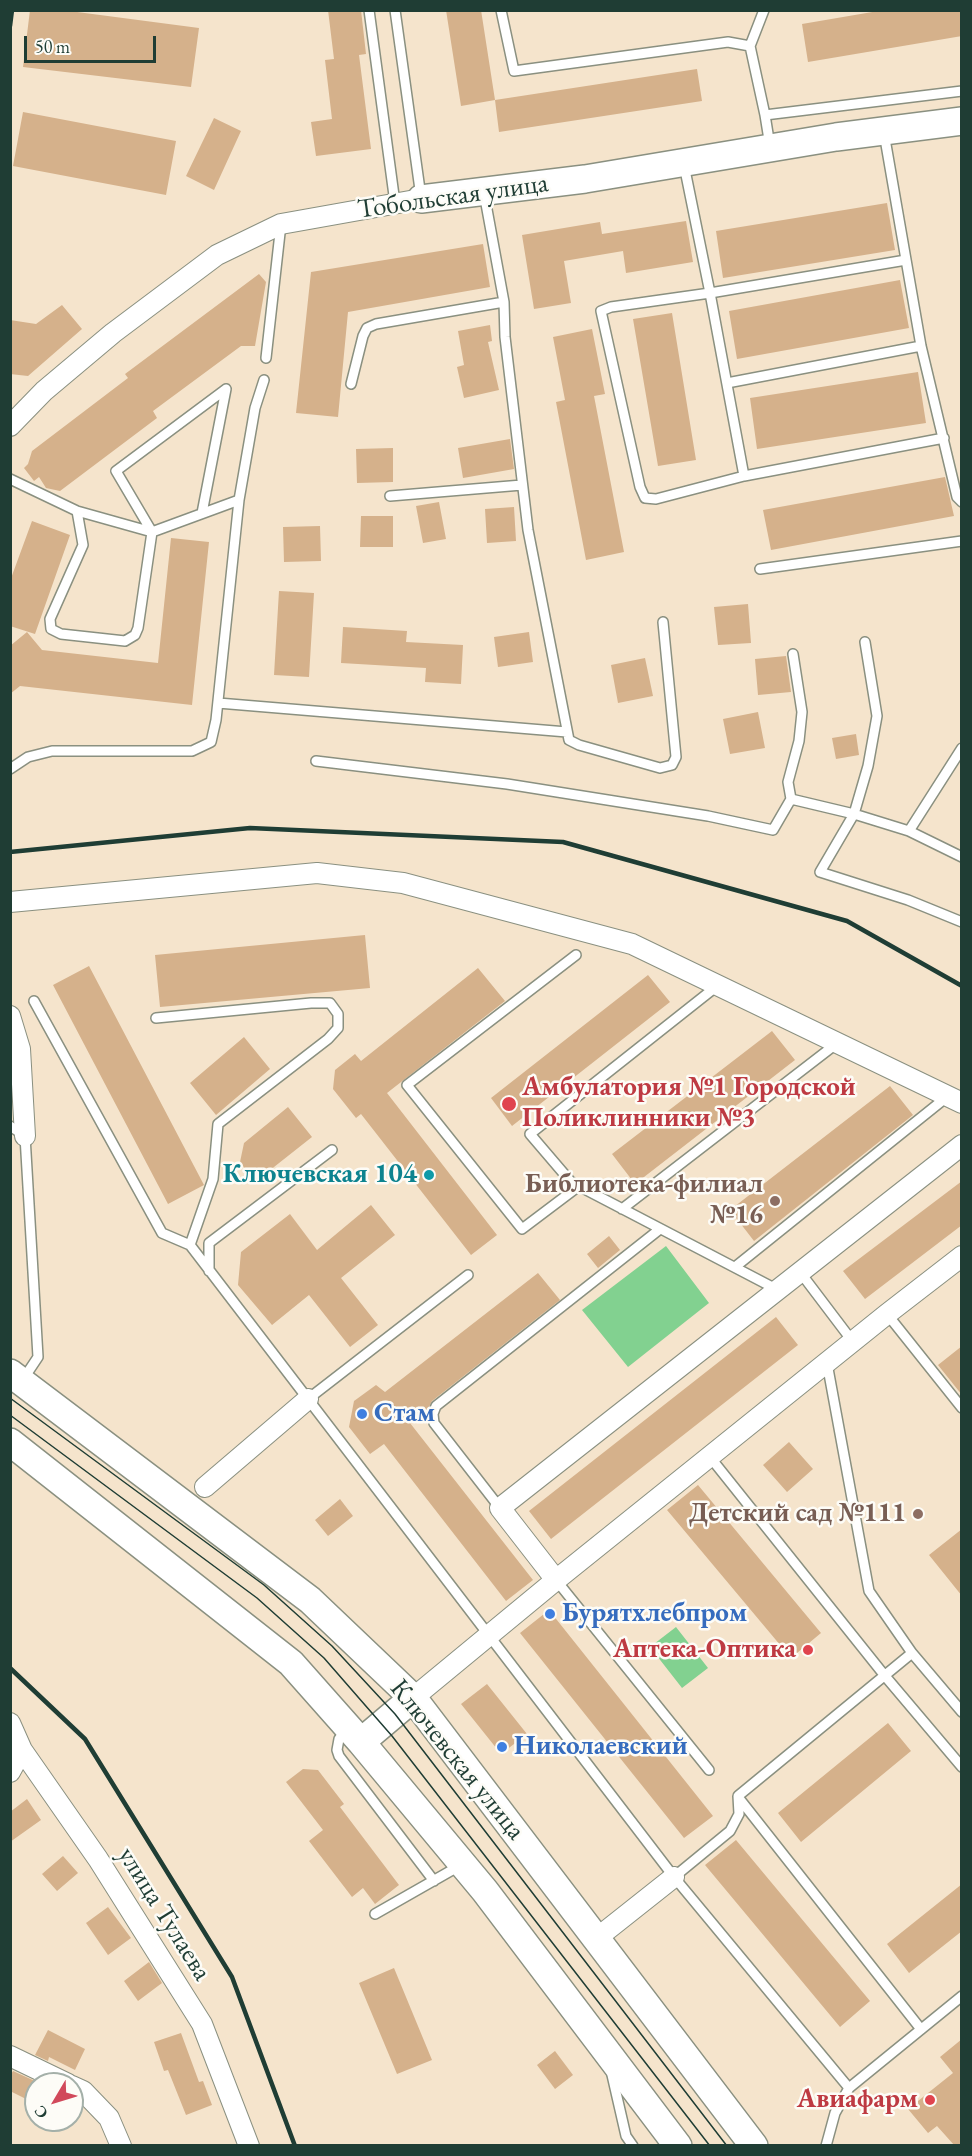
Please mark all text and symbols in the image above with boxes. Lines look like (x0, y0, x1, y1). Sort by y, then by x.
scale bar (27, 24, 159, 62)
text: 50 m (35, 35, 70, 58)
street label: Тобольская улица (356, 168, 550, 226)
place label: Амбулатория №1 Городской Поликлинники №3 (522, 1072, 856, 1135)
marker: Амбулатория №1 Городской Поликлинники №3 (500, 1095, 518, 1113)
place label: Ключевская 104 (223, 1159, 417, 1191)
marker: Ключевская 104 (422, 1168, 436, 1182)
place label: Библиотека-филиал №16 (525, 1169, 763, 1232)
marker: Библиотека-филиал №16 (768, 1194, 782, 1208)
place label: Стам (374, 1398, 435, 1430)
marker: Стам (355, 1407, 369, 1421)
place label: Детский сад №111 (689, 1498, 906, 1530)
marker: Детский сад №111 (911, 1507, 925, 1521)
place label: Бурятхлебпром (562, 1598, 747, 1630)
marker: Бурятхлебпром (543, 1607, 557, 1621)
place label: Аптека-Оптика (613, 1634, 796, 1666)
marker: Аптека-Оптика (801, 1643, 815, 1657)
street label: Ключевская улица (382, 1673, 532, 1847)
place label: Николаевский (514, 1731, 687, 1763)
marker: Николаевский (495, 1740, 509, 1754)
street label: улица Тулаева (110, 1841, 218, 1987)
north arrow (24, 2072, 84, 2132)
place label: Авиафарм (797, 2084, 918, 2116)
marker: Авиафарм (923, 2093, 937, 2107)
text: С (29, 2101, 53, 2123)

